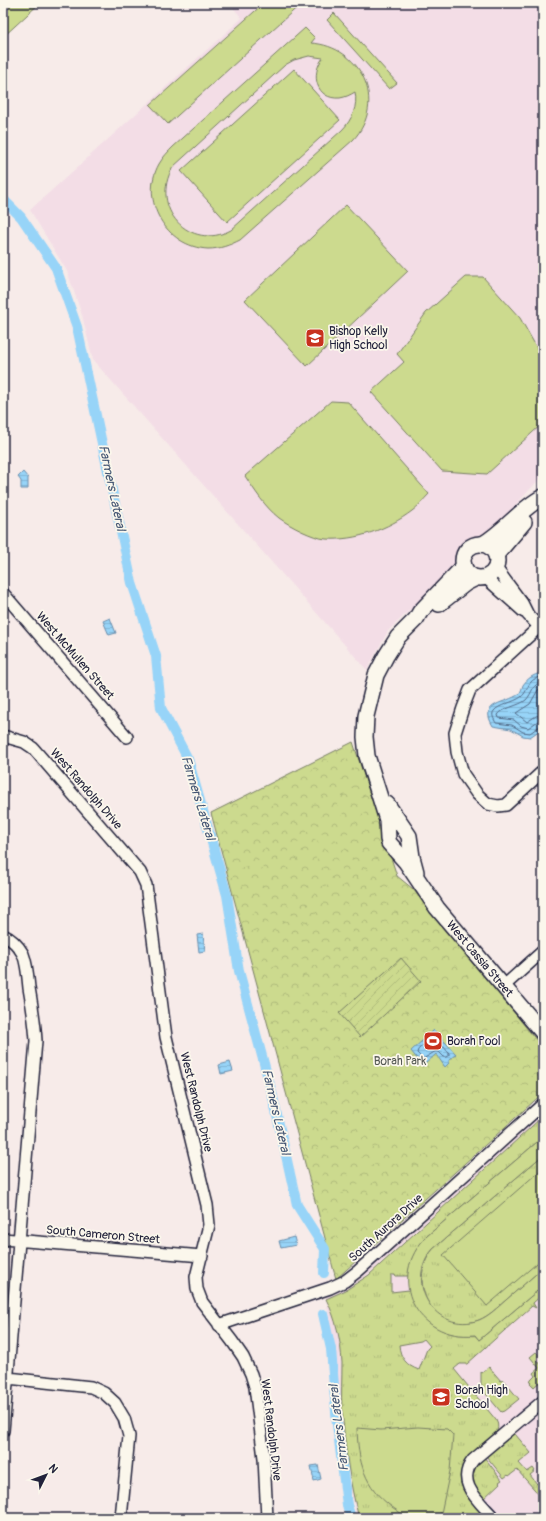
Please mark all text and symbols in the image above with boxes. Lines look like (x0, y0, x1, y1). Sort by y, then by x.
place label: Bishop Kelly High School (329, 324, 388, 353)
school or university icon: Bishop Kelly High School (304, 327, 326, 349)
water label: Farmers Lateral (95, 444, 129, 534)
street label: West McMullen Street (33, 609, 117, 703)
street label: West Randolph Drive (47, 745, 125, 833)
water label: Farmers Lateral (178, 754, 219, 844)
street label: West Cassia Street (443, 917, 517, 1000)
sports icon: Borah Pool (422, 1030, 444, 1052)
place label: Borah Pool (447, 1034, 501, 1049)
street label: West Randolph Drive (176, 1051, 216, 1154)
park label: Borah Park (374, 1054, 426, 1069)
water label: Farmers Lateral (258, 1068, 294, 1158)
street label: South Aurora Drive (346, 1191, 426, 1265)
street label: South Cameron Street (45, 1223, 161, 1247)
street label: West Randolph Drive (257, 1378, 285, 1482)
water label: Farmers Lateral (326, 1382, 352, 1472)
place label: Borah High School (455, 1383, 508, 1412)
school or university icon: Borah High School (430, 1386, 452, 1408)
north arrow (26, 1455, 66, 1495)
text: N (46, 1462, 61, 1476)

